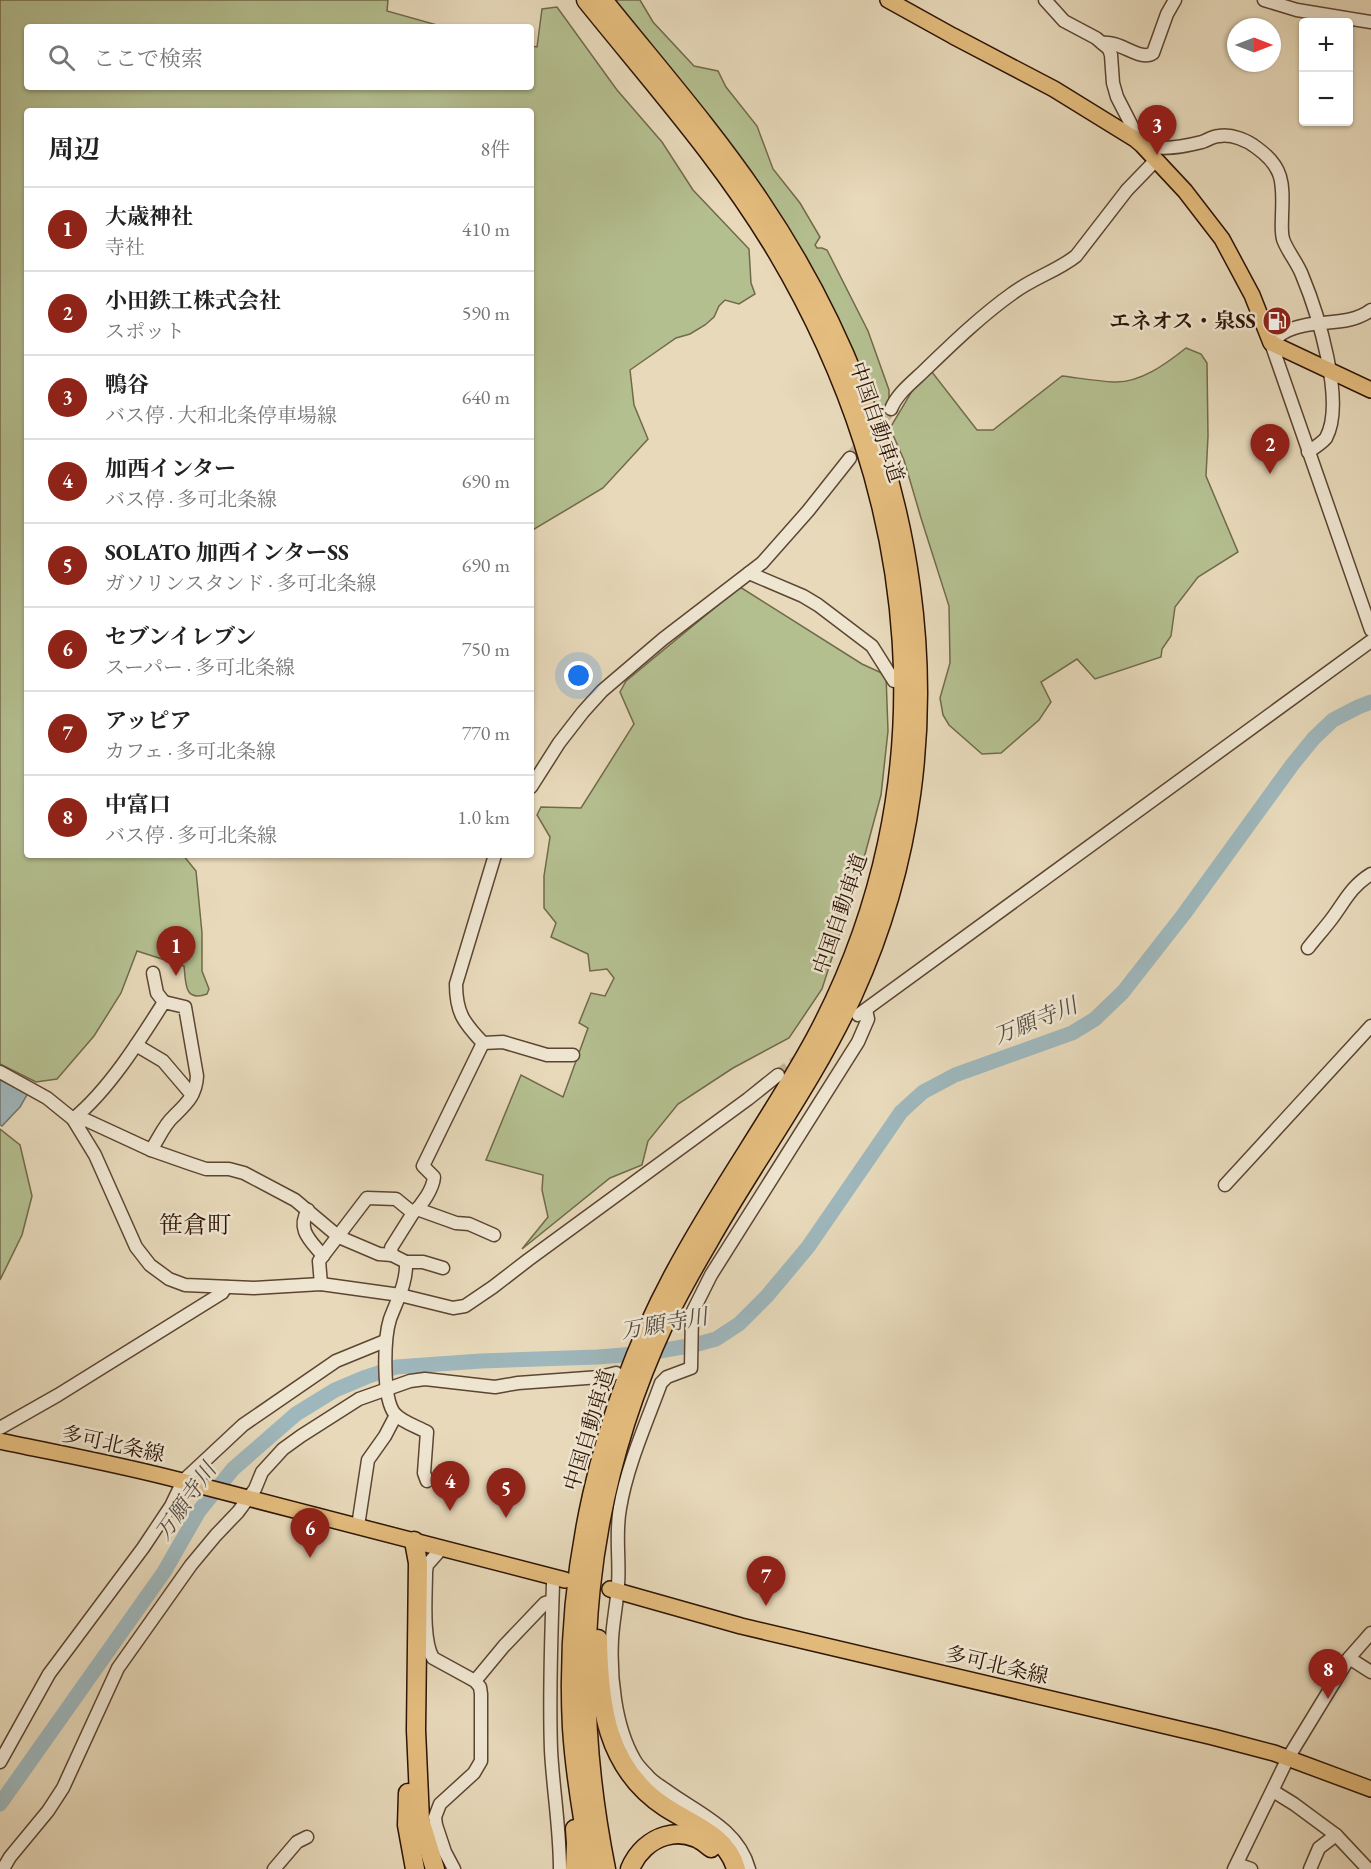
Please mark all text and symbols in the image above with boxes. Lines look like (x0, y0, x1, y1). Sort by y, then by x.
north arrow (1227, 18, 1281, 72)
map controls (1299, 18, 1353, 126)
button: + (1299, 18, 1353, 72)
search box (24, 24, 534, 90)
icon: search (45, 41, 78, 74)
text: ここで検索 (93, 44, 203, 73)
button: − (1299, 72, 1353, 126)
pin: 3 (1138, 106, 1176, 155)
text: 周辺 (48, 132, 100, 166)
text: 8件 (480, 136, 510, 162)
text: 大歳神社 (105, 202, 193, 231)
text: 1 (62, 216, 73, 242)
text: 410 m (462, 216, 510, 242)
text: 寺社 (105, 234, 145, 260)
text: 小田鉄工株式会社 (105, 286, 281, 315)
text: 2 (62, 300, 73, 326)
text: 590 m (462, 300, 510, 326)
fuel station icon: エネオス・泉SS (1261, 305, 1293, 337)
place label: エネオス・泉SS (1109, 307, 1256, 334)
text: スポット (105, 318, 185, 344)
street label: 中国自動車道 (844, 358, 911, 486)
text: 鴨谷 (105, 370, 149, 399)
text: 3 (62, 384, 73, 410)
text: 640 m (462, 384, 510, 410)
text: バス停 · 大和北条停車場線 (105, 402, 337, 428)
pin: 2 (1250, 424, 1290, 474)
text: 加西インター (105, 454, 236, 483)
text: 4 (62, 468, 73, 494)
text: 690 m (462, 468, 510, 494)
text: バス停 · 多可北条線 (105, 486, 277, 512)
text: SOLATO 加西インターSS (105, 538, 349, 567)
text: 5 (62, 552, 73, 578)
text: 690 m (462, 552, 510, 578)
text: ガソリンスタンド · 多可北条線 (105, 570, 376, 596)
text: セブンイレブン (105, 622, 256, 651)
text: 6 (62, 636, 73, 662)
text: 750 m (462, 636, 510, 662)
text: スーパー · 多可北条線 (105, 654, 295, 680)
your location (564, 661, 593, 690)
text: アッピア (105, 706, 191, 735)
text: 7 (62, 720, 73, 746)
text: 770 m (462, 720, 510, 746)
text: カフェ · 多可北条線 (105, 738, 276, 764)
text: 中富口 (105, 790, 171, 819)
text: 8 (62, 804, 73, 830)
text: 1.0 km (457, 804, 510, 830)
text: バス停 · 多可北条線 (105, 822, 277, 848)
street label: 中国自動車道 (806, 850, 873, 978)
pin: 1 (156, 926, 195, 976)
water label: 万願寺川 (989, 990, 1083, 1050)
district label: 笹倉町 (159, 1209, 231, 1240)
water label: 万願寺川 (618, 1301, 712, 1345)
street label: 中国自動車道 (557, 1366, 620, 1494)
street label: 多可北条線 (59, 1419, 167, 1468)
water label: 万願寺川 (148, 1455, 224, 1546)
pin: 4 (430, 1462, 470, 1511)
pin: 5 (486, 1468, 526, 1518)
pin: 6 (290, 1508, 330, 1558)
pin: 7 (746, 1556, 786, 1606)
street label: 多可北条線 (943, 1640, 1051, 1689)
pin: 8 (1308, 1650, 1348, 1699)

